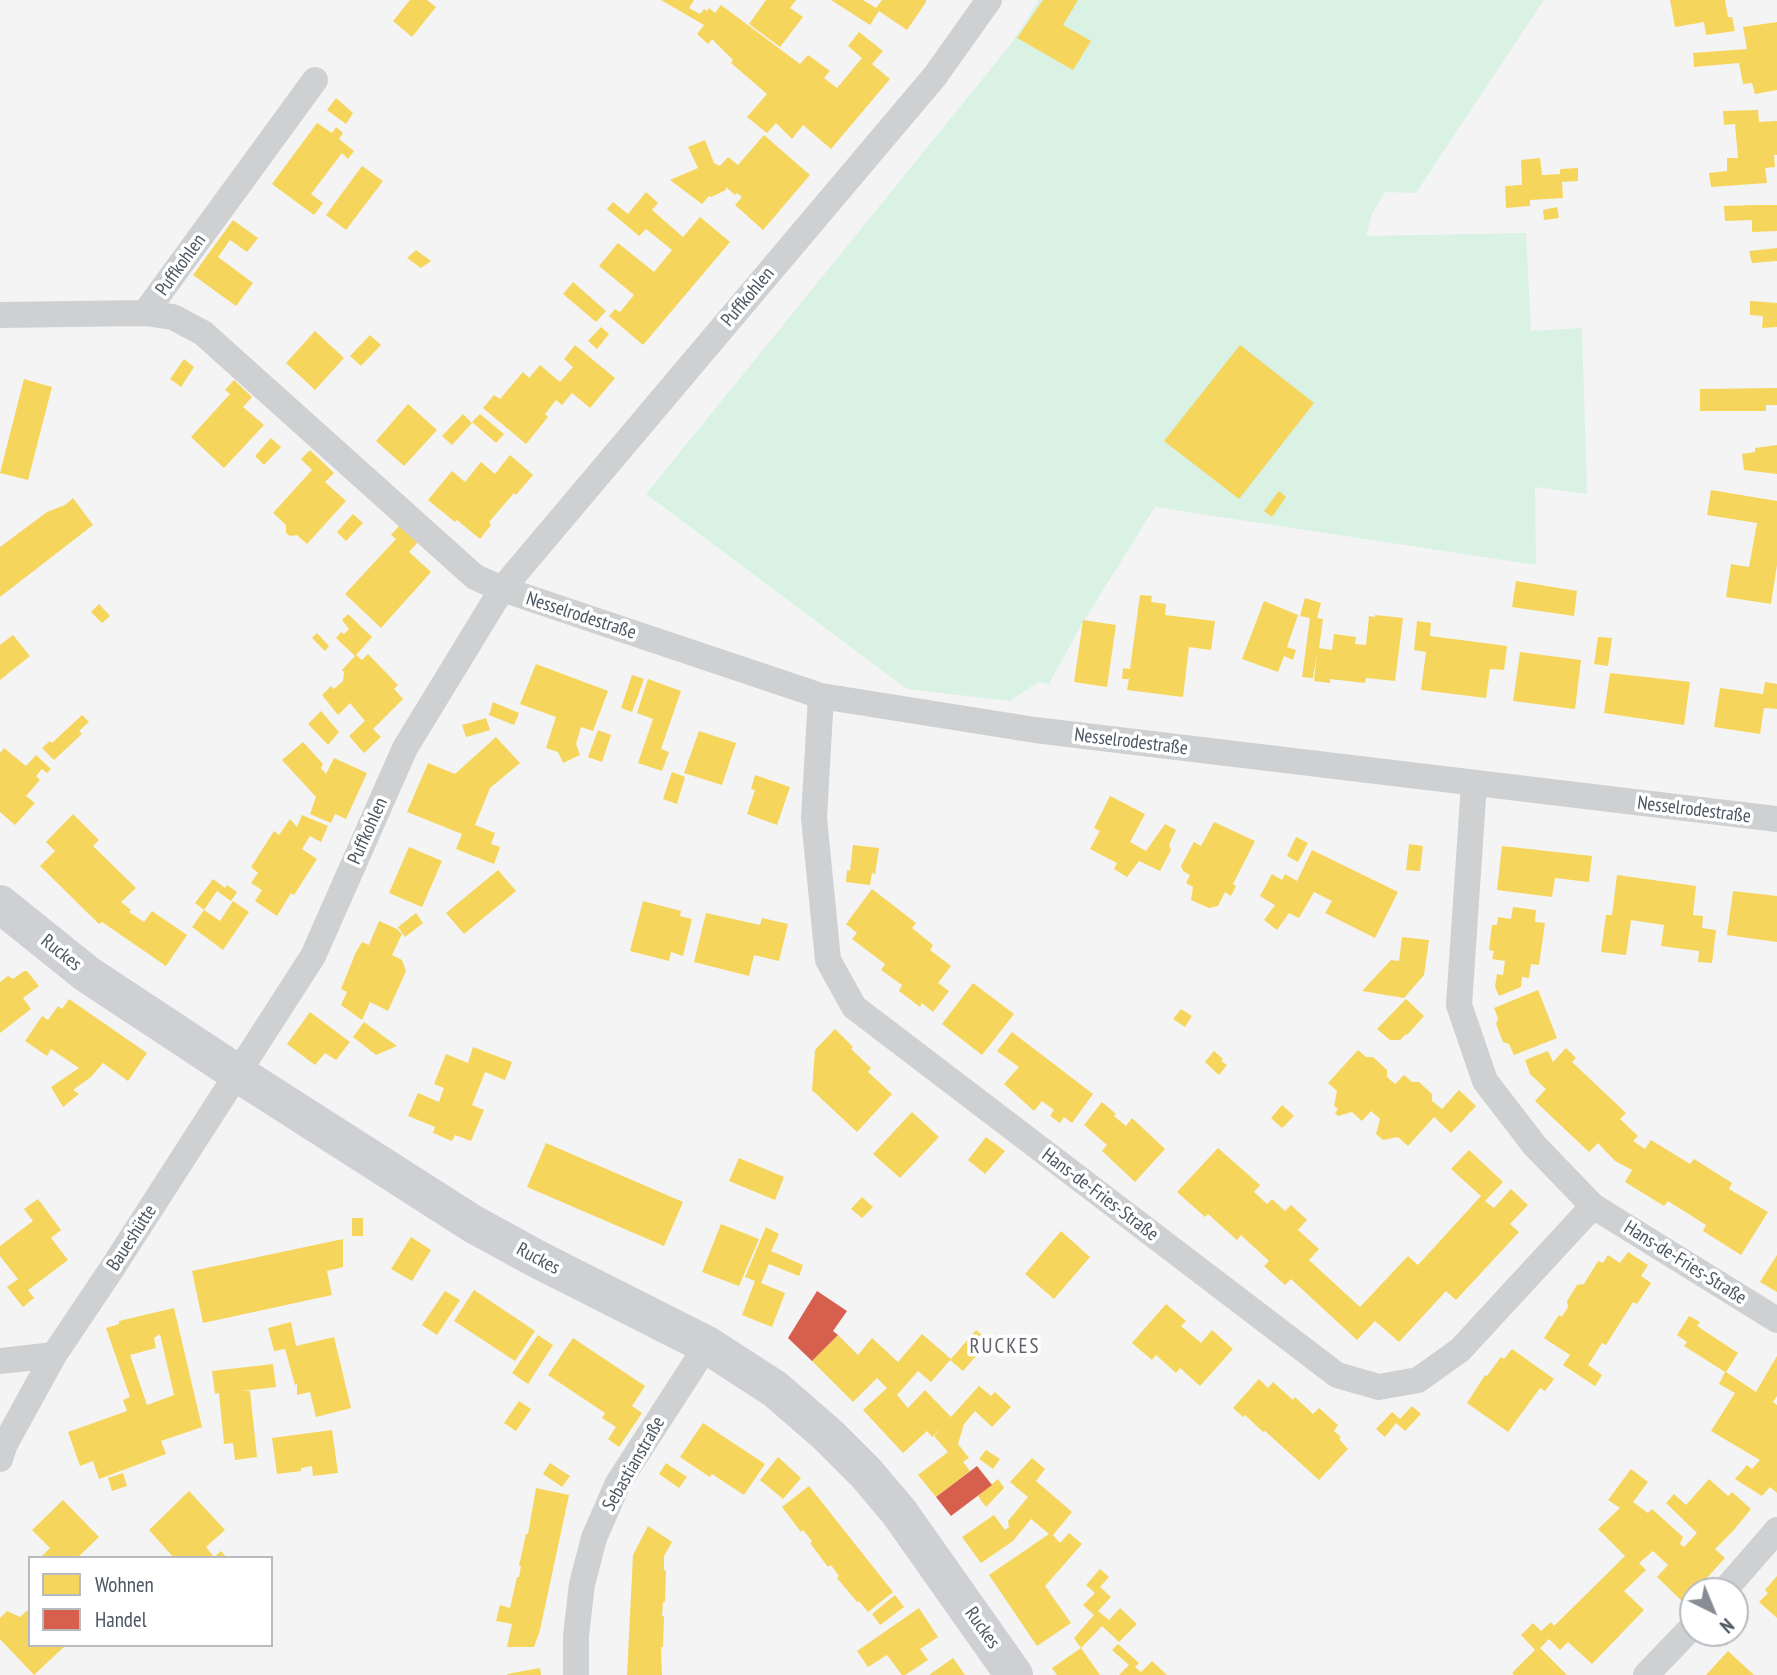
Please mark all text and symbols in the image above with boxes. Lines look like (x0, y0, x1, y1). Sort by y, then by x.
street label: Puffkohlen (151, 230, 211, 300)
street label: Puffkohlen (717, 263, 779, 331)
street label: Nesselrodestraße (523, 588, 639, 644)
street label: Nesselrodestraße (1073, 724, 1189, 760)
street label: Nesselrodestraße (1636, 792, 1752, 828)
street label: Puffkohlen (343, 794, 393, 868)
street label: Ruckes (36, 930, 86, 976)
street label: Hans-de-Fries-Straße (1037, 1144, 1163, 1246)
street label: Baueshütte (102, 1201, 162, 1275)
street label: Hans-de-Fries-Straße (1620, 1216, 1750, 1310)
street label: Ruckes (513, 1238, 563, 1280)
district label: RUCKES (970, 1334, 1040, 1360)
street label: Sebastianstraße (598, 1413, 670, 1515)
legend (28, 1556, 273, 1647)
text: Wohnen (95, 1571, 154, 1598)
north arrow (1679, 1577, 1749, 1647)
street label: Ruckes (960, 1603, 1004, 1653)
text: Handel (95, 1606, 147, 1633)
text: N (1715, 1614, 1739, 1638)

